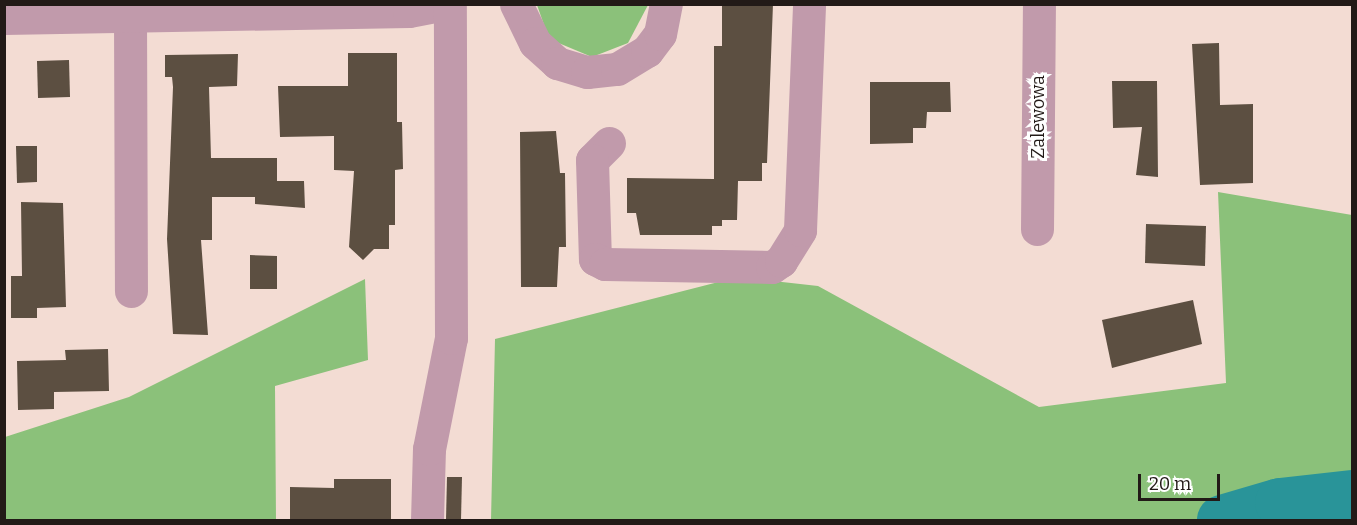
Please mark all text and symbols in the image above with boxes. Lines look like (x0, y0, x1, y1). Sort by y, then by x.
street label: Zalewowa (1027, 75, 1049, 159)
scale bar (1141, 462, 1224, 500)
text: 20 m (1149, 473, 1191, 495)

